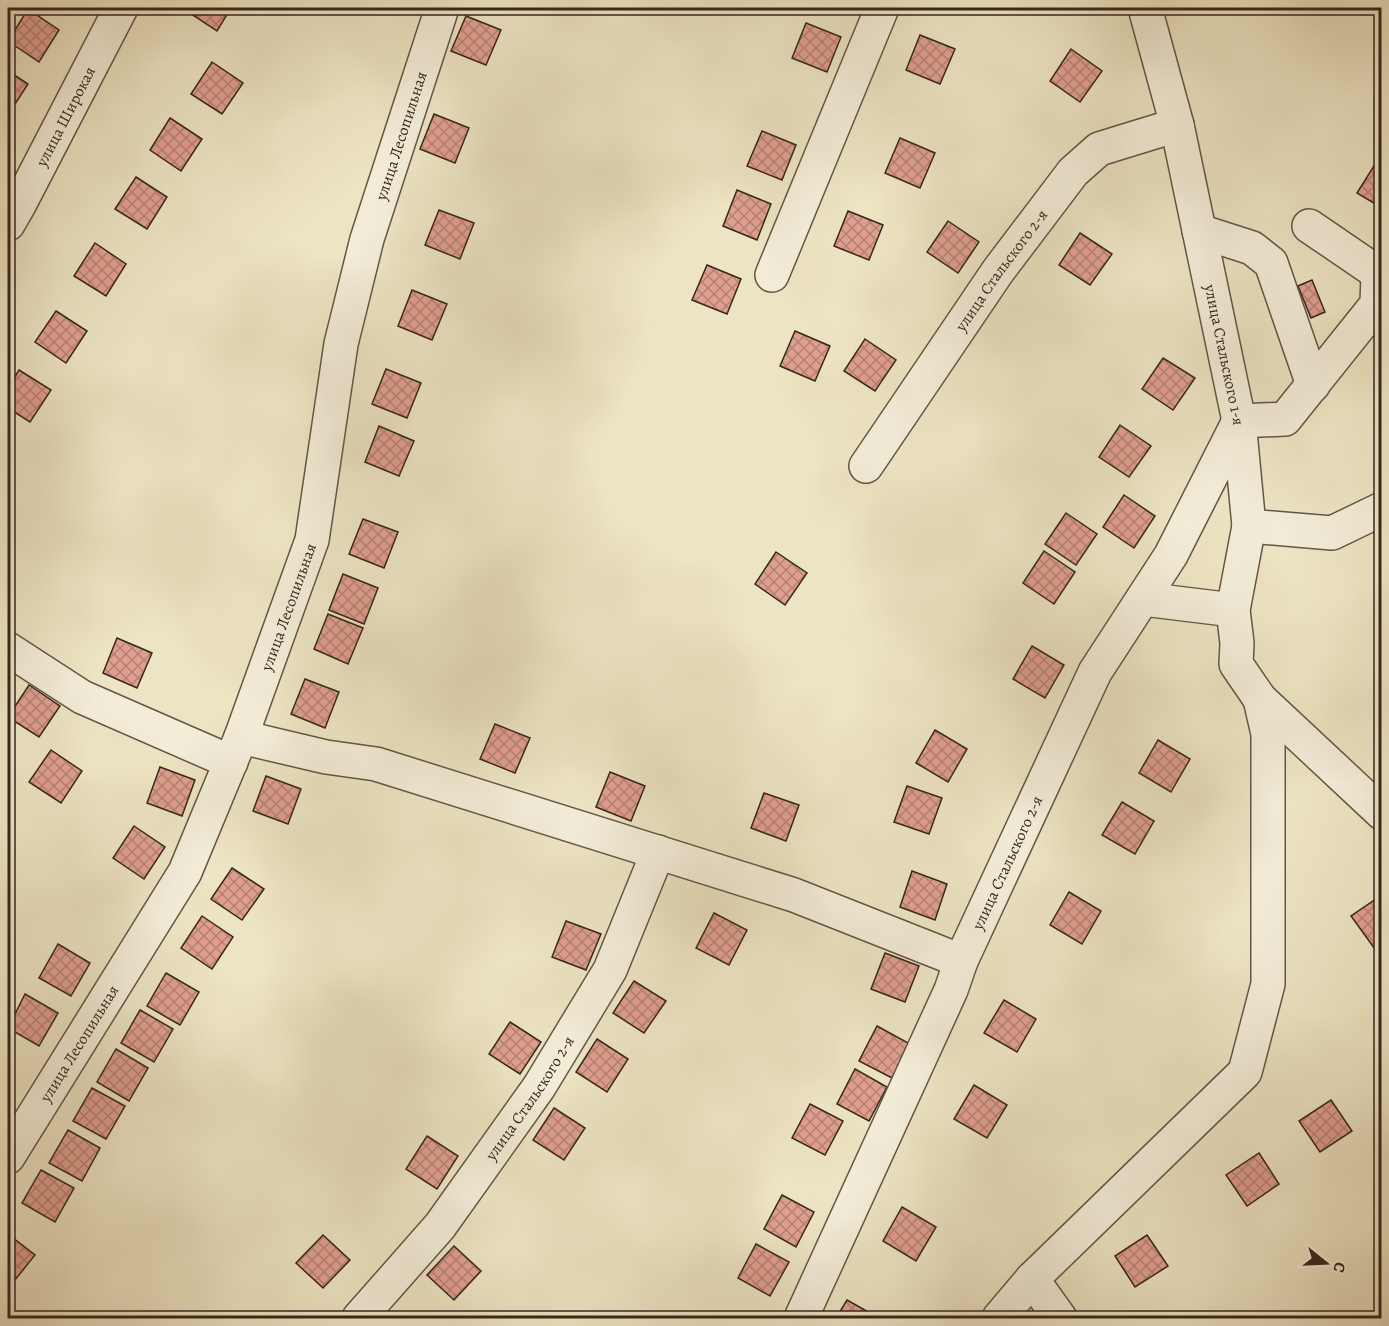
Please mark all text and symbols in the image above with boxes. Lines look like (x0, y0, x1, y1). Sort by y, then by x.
street label: улица Широкая (30, 62, 101, 171)
street label: улица Лесопильная (370, 69, 433, 204)
street label: улица Стальского 2-я (950, 205, 1053, 337)
street label: улица Стальского 1-я (1198, 281, 1249, 426)
street label: улица Лесопильная (255, 540, 322, 675)
street label: улица Стальского 2-я (967, 792, 1048, 934)
street label: улица Лесопильная (34, 981, 124, 1107)
street label: улица Стальского 2-я (480, 1031, 580, 1166)
north arrow (1296, 1233, 1356, 1293)
text: С (1327, 1259, 1351, 1276)

